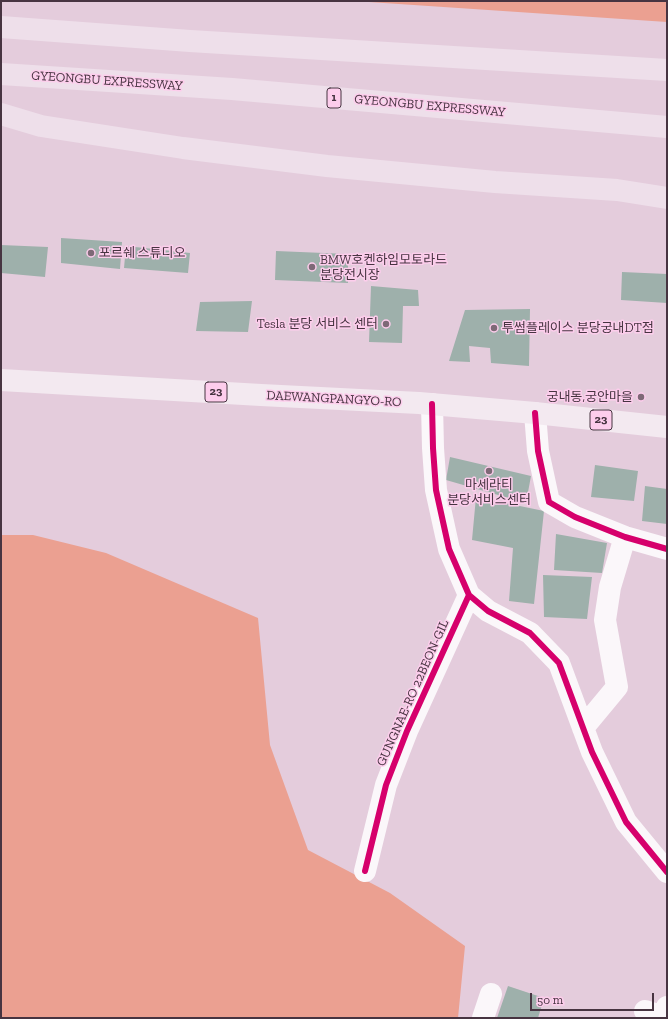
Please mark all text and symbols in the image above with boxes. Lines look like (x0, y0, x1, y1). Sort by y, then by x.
street label: GYEONGBU EXPRESSWAY (31, 68, 183, 94)
road number: 1 (327, 88, 341, 108)
street label: GYEONGBU EXPRESSWAY (354, 92, 506, 120)
place label: 포르쉐 스튜디오 (99, 245, 186, 261)
marker: 포르쉐 스튜디오 (86, 248, 96, 258)
place label: BMW호켄하임모토라드 분당전시장 (320, 252, 447, 283)
marker: BMW호켄하임모토라드 분당전시장 (307, 262, 317, 272)
place label: Tesla 분당 서비스 센터 (257, 316, 378, 332)
marker: Tesla 분당 서비스 센터 (381, 319, 391, 329)
place label: 투썸플레이스 분당궁내DT점 (502, 320, 654, 336)
marker: 투썸플레이스 분당궁내DT점 (489, 323, 499, 333)
road number: 23 (205, 382, 227, 402)
street label: DAEWANGPANGYO-RO (266, 388, 402, 410)
place label: 궁내동,궁안마을 (547, 389, 633, 405)
marker: 궁내동,궁안마을 (636, 392, 646, 402)
road number: 23 (590, 410, 612, 430)
marker: 마세라티 분당서비스센터 (484, 466, 494, 476)
place label: 마세라티 분당서비스센터 (447, 477, 531, 508)
street label: GUNGNAE-RO 22BEON-GIL (374, 617, 452, 769)
scale bar (532, 985, 656, 1011)
text: 50 m (537, 993, 563, 1007)

